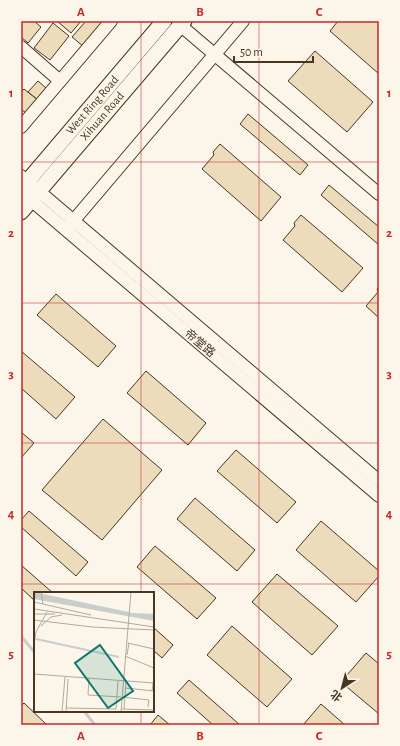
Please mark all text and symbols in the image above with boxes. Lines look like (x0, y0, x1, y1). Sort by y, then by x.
text: A (77, 6, 85, 19)
text: B (196, 6, 204, 19)
text: C (316, 6, 323, 19)
scale bar (234, 38, 313, 64)
text: 50 m (240, 46, 263, 58)
street label: West Ring Road (63, 73, 121, 137)
text: 1 (9, 87, 13, 100)
text: 1 (387, 87, 391, 100)
street label: Xihuan Road (78, 89, 126, 143)
text: 2 (8, 227, 14, 240)
text: 2 (386, 227, 392, 240)
street label: 帝堂路 (182, 326, 218, 359)
text: 3 (8, 368, 14, 381)
text: 3 (386, 368, 392, 381)
text: 4 (8, 508, 15, 521)
text: 4 (386, 508, 393, 521)
inset map (34, 592, 154, 712)
text: 5 (8, 648, 14, 661)
text: 5 (386, 648, 392, 661)
north arrow (322, 668, 362, 708)
text: 北 (329, 688, 344, 703)
text: A (77, 730, 85, 743)
text: B (196, 730, 204, 743)
text: C (316, 730, 323, 743)

